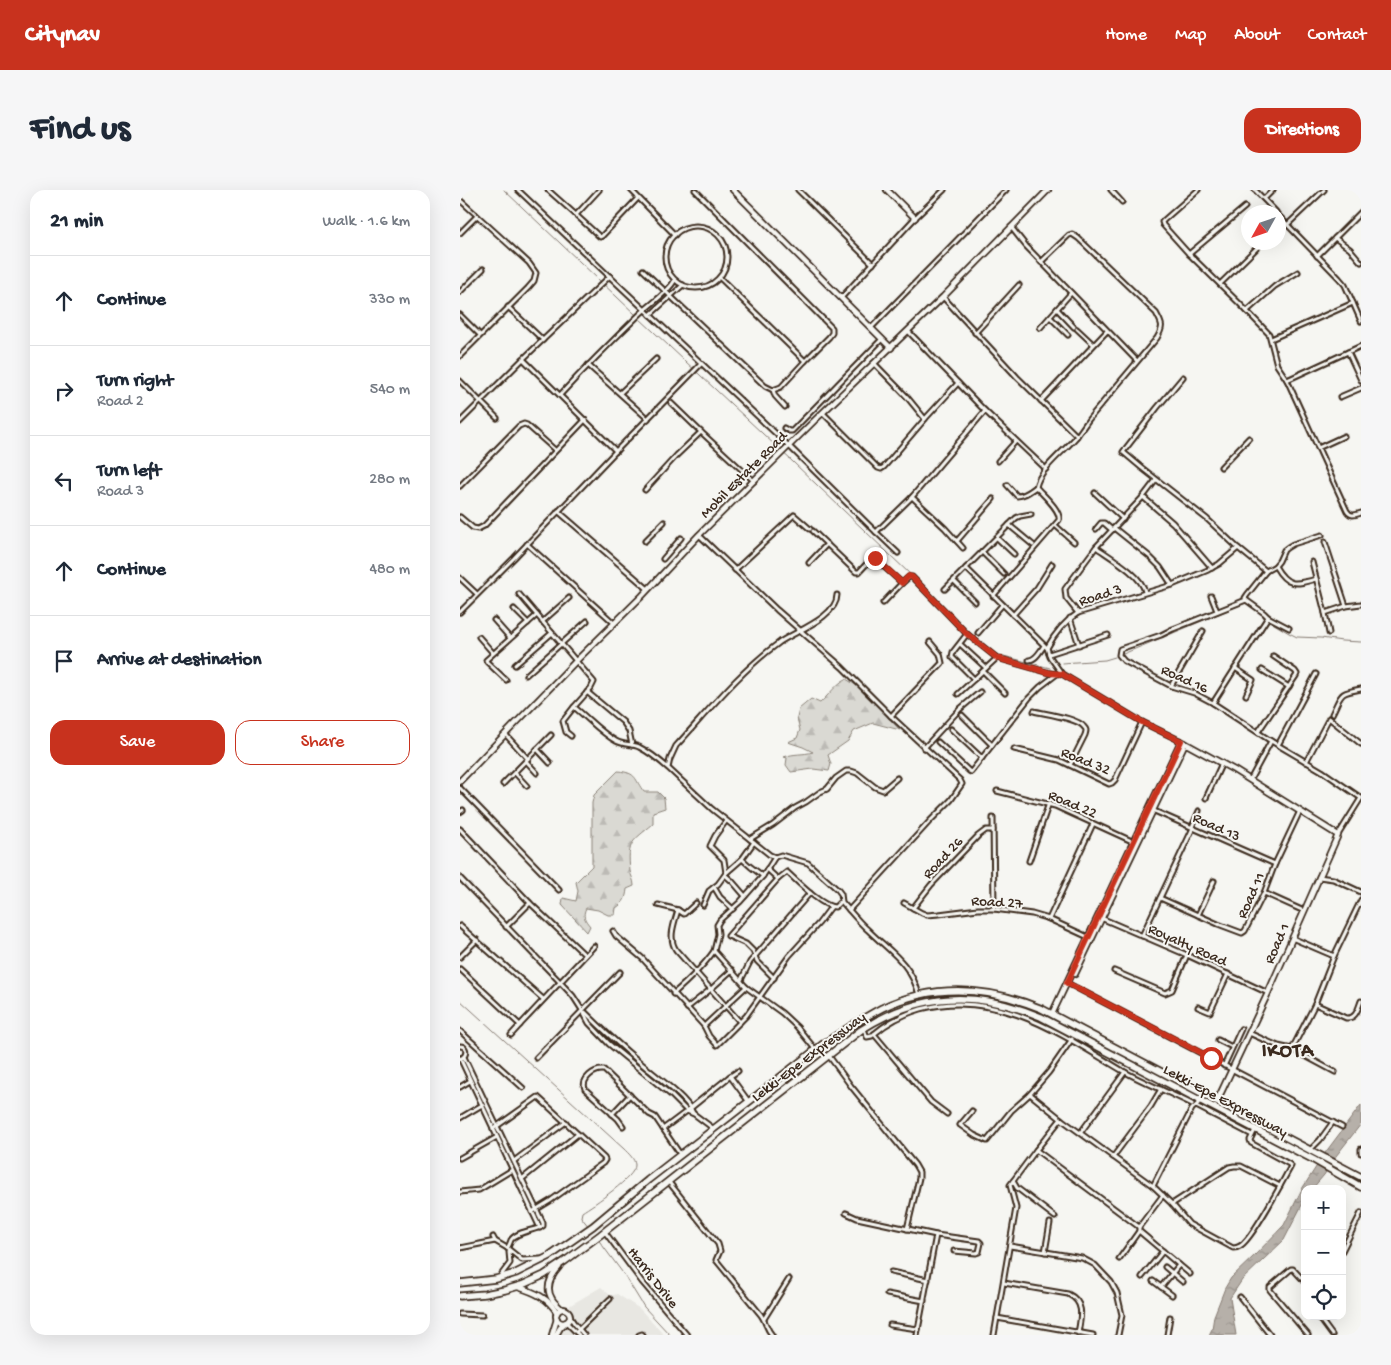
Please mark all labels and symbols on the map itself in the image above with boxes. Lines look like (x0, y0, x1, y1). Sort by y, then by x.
north arrow (1241, 205, 1286, 250)
street label: Mobil Estate Road (697, 427, 793, 523)
route end (864, 547, 887, 570)
street label: Road 3 (1077, 580, 1125, 611)
street label: Road 16 (1158, 661, 1211, 698)
street label: Road 32 (1058, 744, 1112, 780)
street label: Road 22 (1045, 787, 1099, 823)
street label: Road 13 (1190, 809, 1243, 846)
street label: Road 26 (919, 833, 968, 883)
street label: Road 11 (1234, 870, 1270, 922)
street label: Road 27 (971, 893, 1024, 913)
street label: Royalty Road (1145, 920, 1231, 972)
street label: Road 1 (1261, 921, 1295, 967)
street label: Lekki-Epe Expressway (748, 1008, 870, 1107)
district label: IKOTA (1262, 1041, 1315, 1064)
route start (1200, 1047, 1223, 1070)
street label: Lekki-Epe Expressway (1160, 1061, 1291, 1143)
street label: Harris Drive (623, 1244, 682, 1313)

